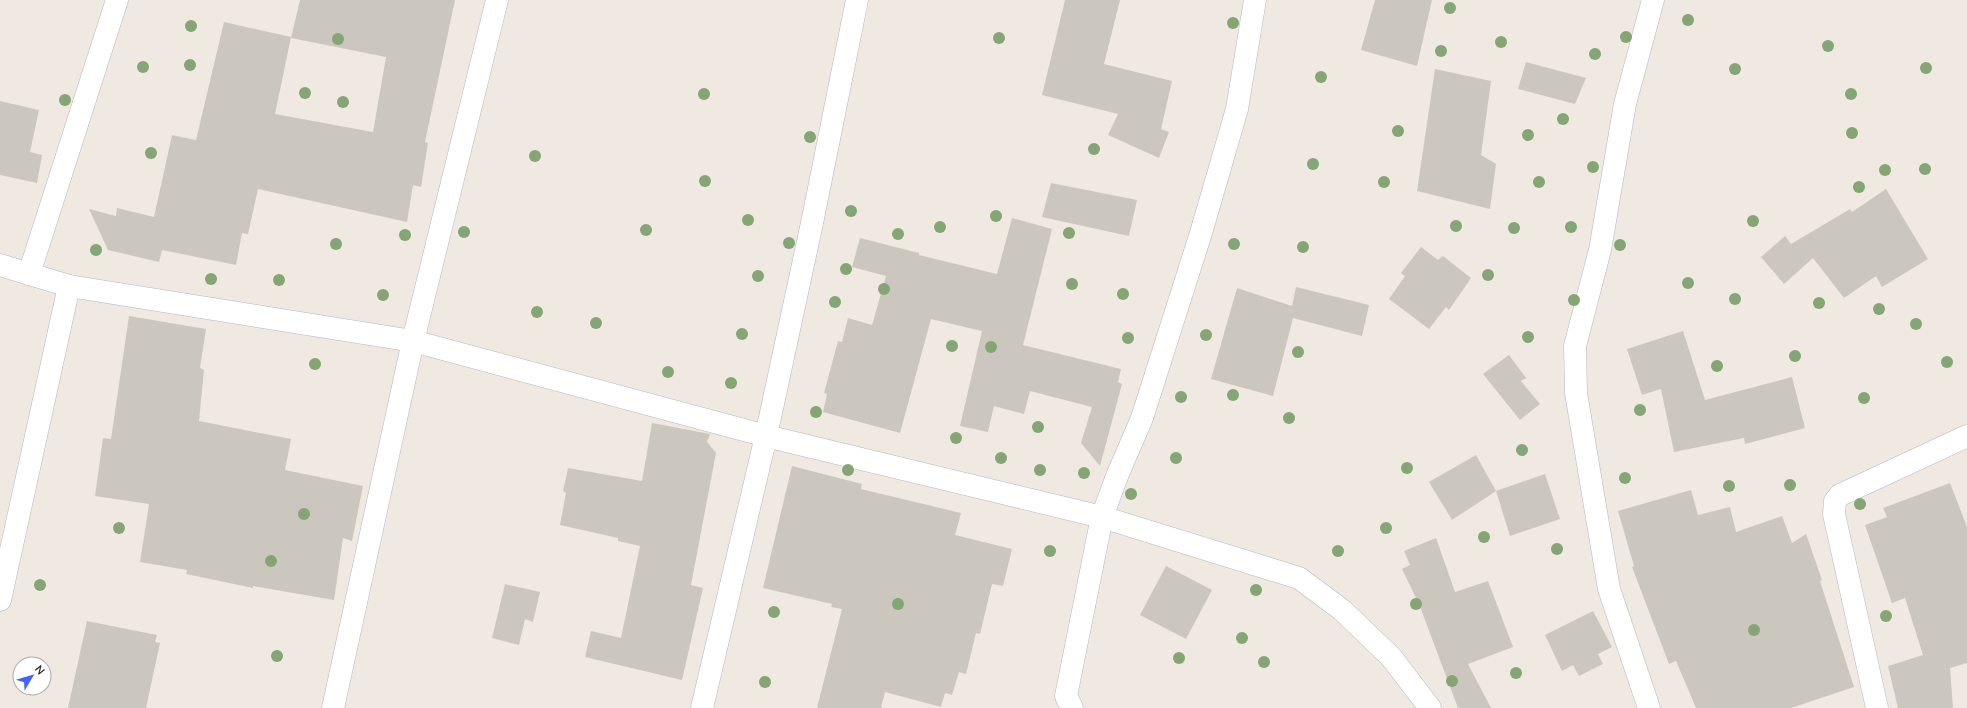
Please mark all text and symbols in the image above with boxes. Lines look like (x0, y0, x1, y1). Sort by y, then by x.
north arrow (12, 656, 52, 696)
text: N (32, 662, 48, 677)

